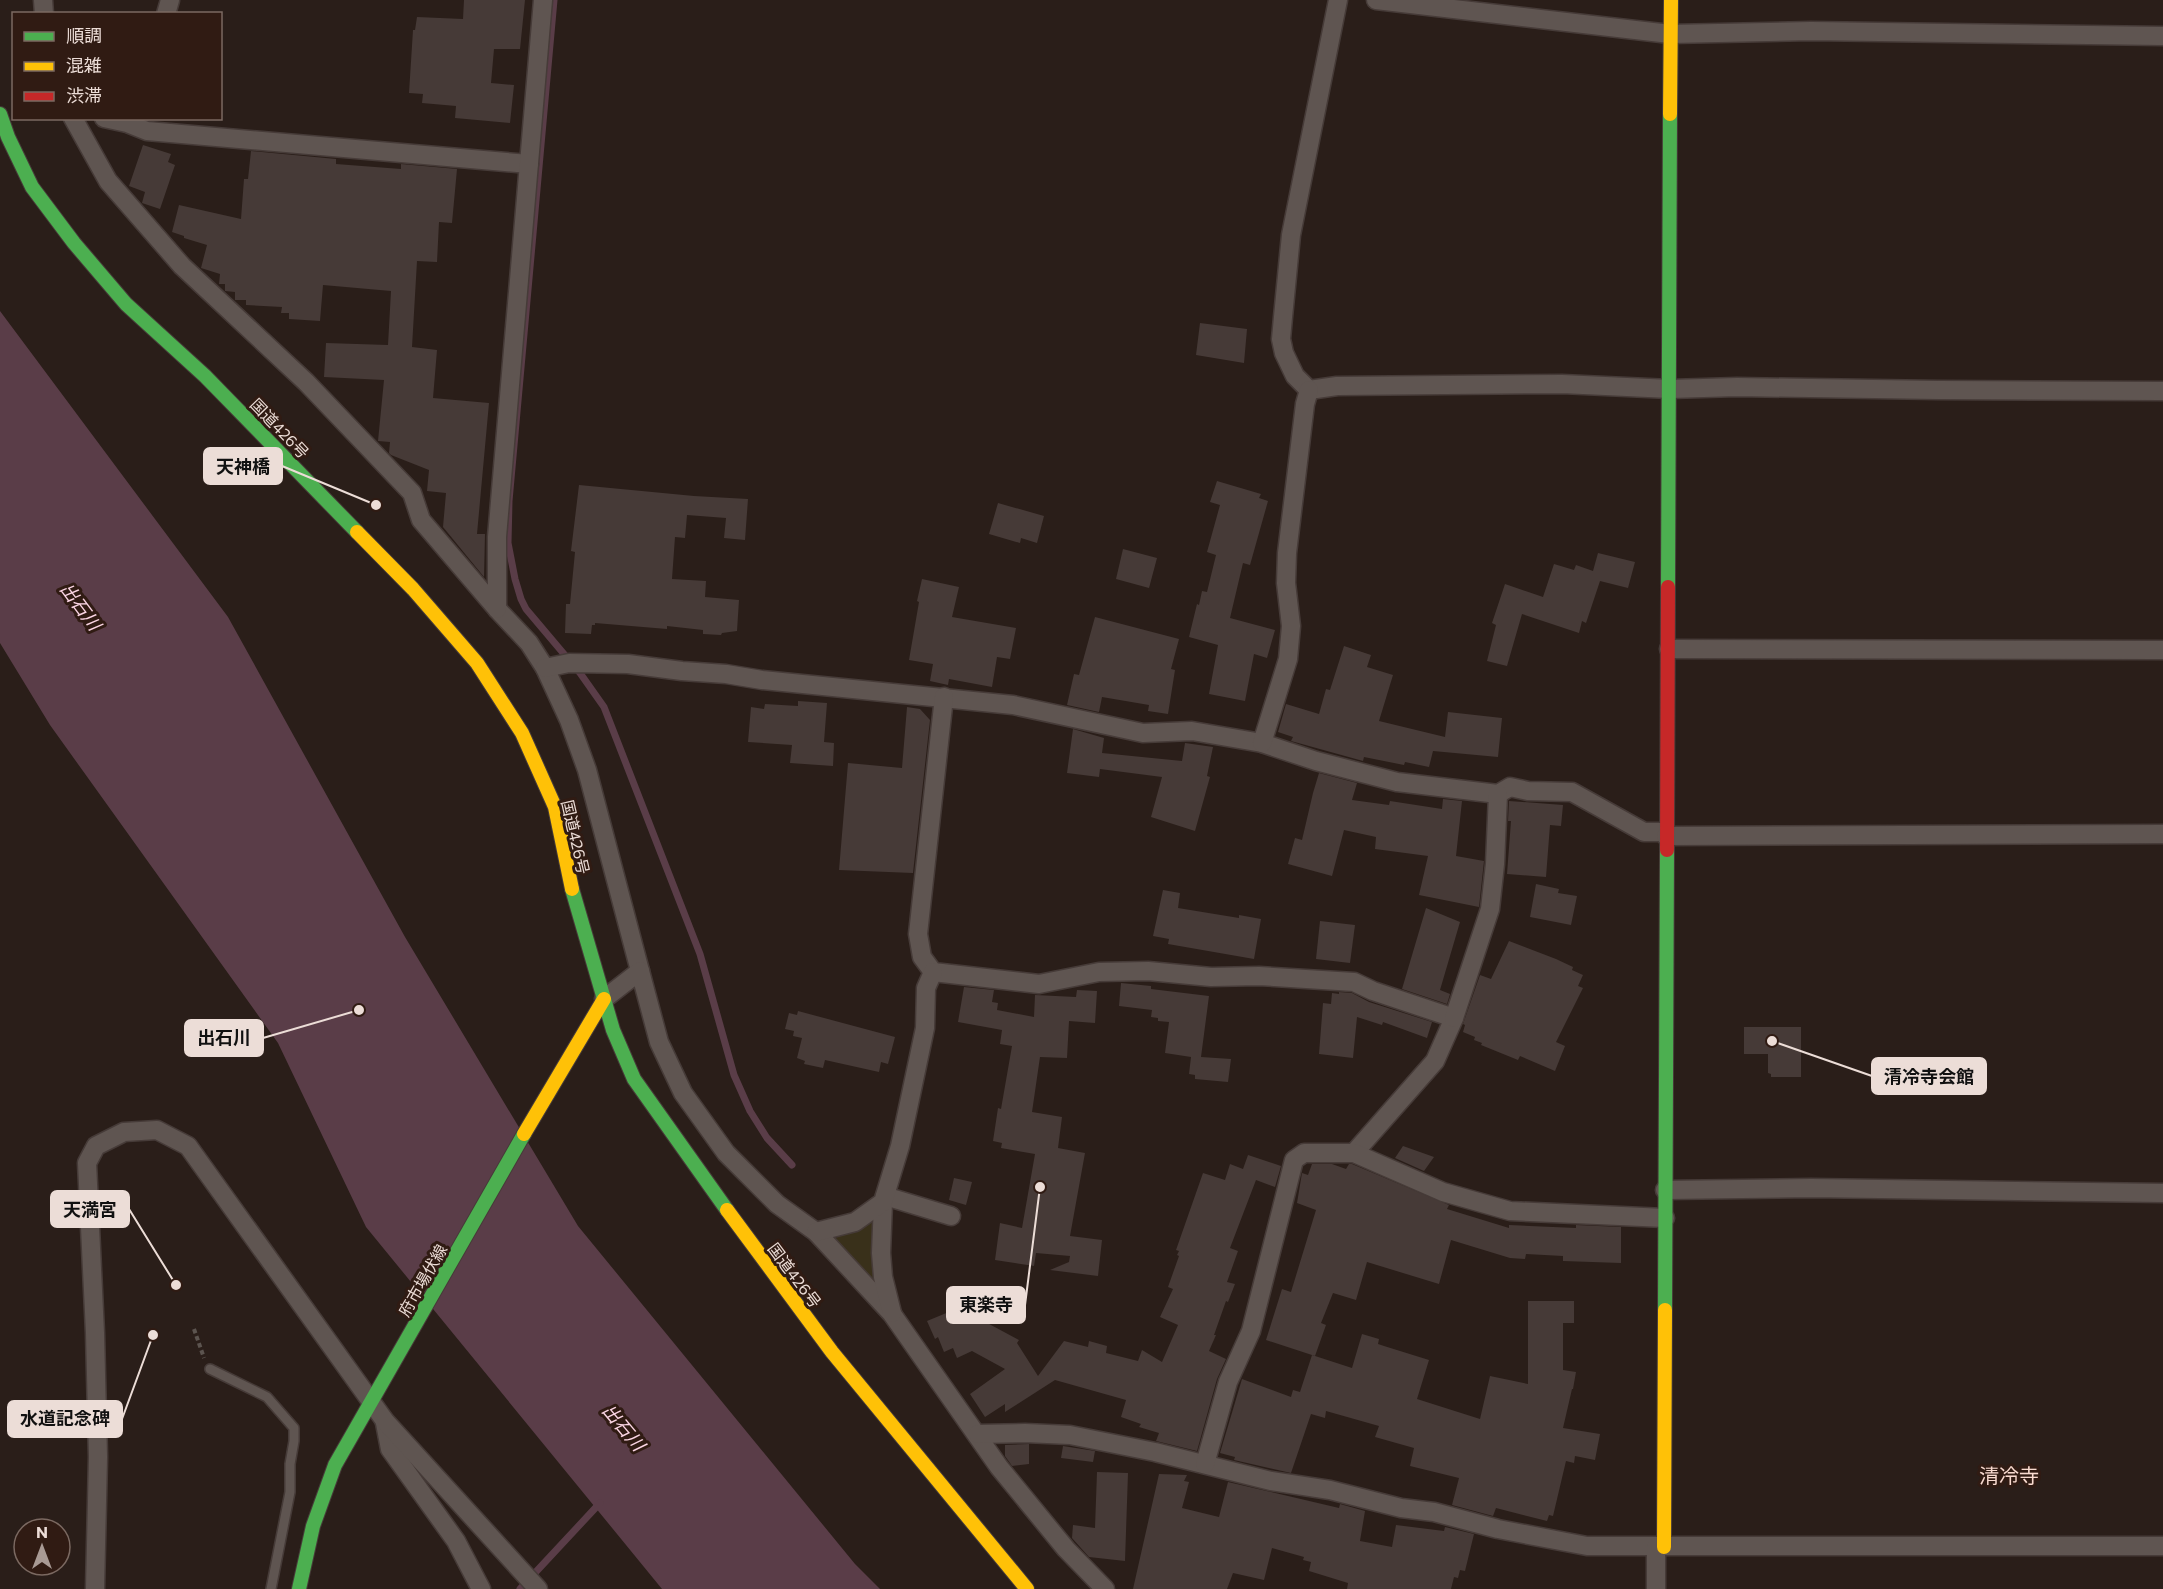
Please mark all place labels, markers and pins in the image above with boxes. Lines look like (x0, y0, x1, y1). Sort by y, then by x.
callout: 天神橋 (204, 448, 282, 484)
callout: 出石川 (185, 1020, 263, 1056)
callout: 清冷寺会館 (1872, 1058, 1986, 1094)
callout: 天満宮 (51, 1191, 129, 1227)
callout: 東楽寺 (947, 1287, 1025, 1323)
callout: 水道記念碑 (8, 1401, 122, 1437)

